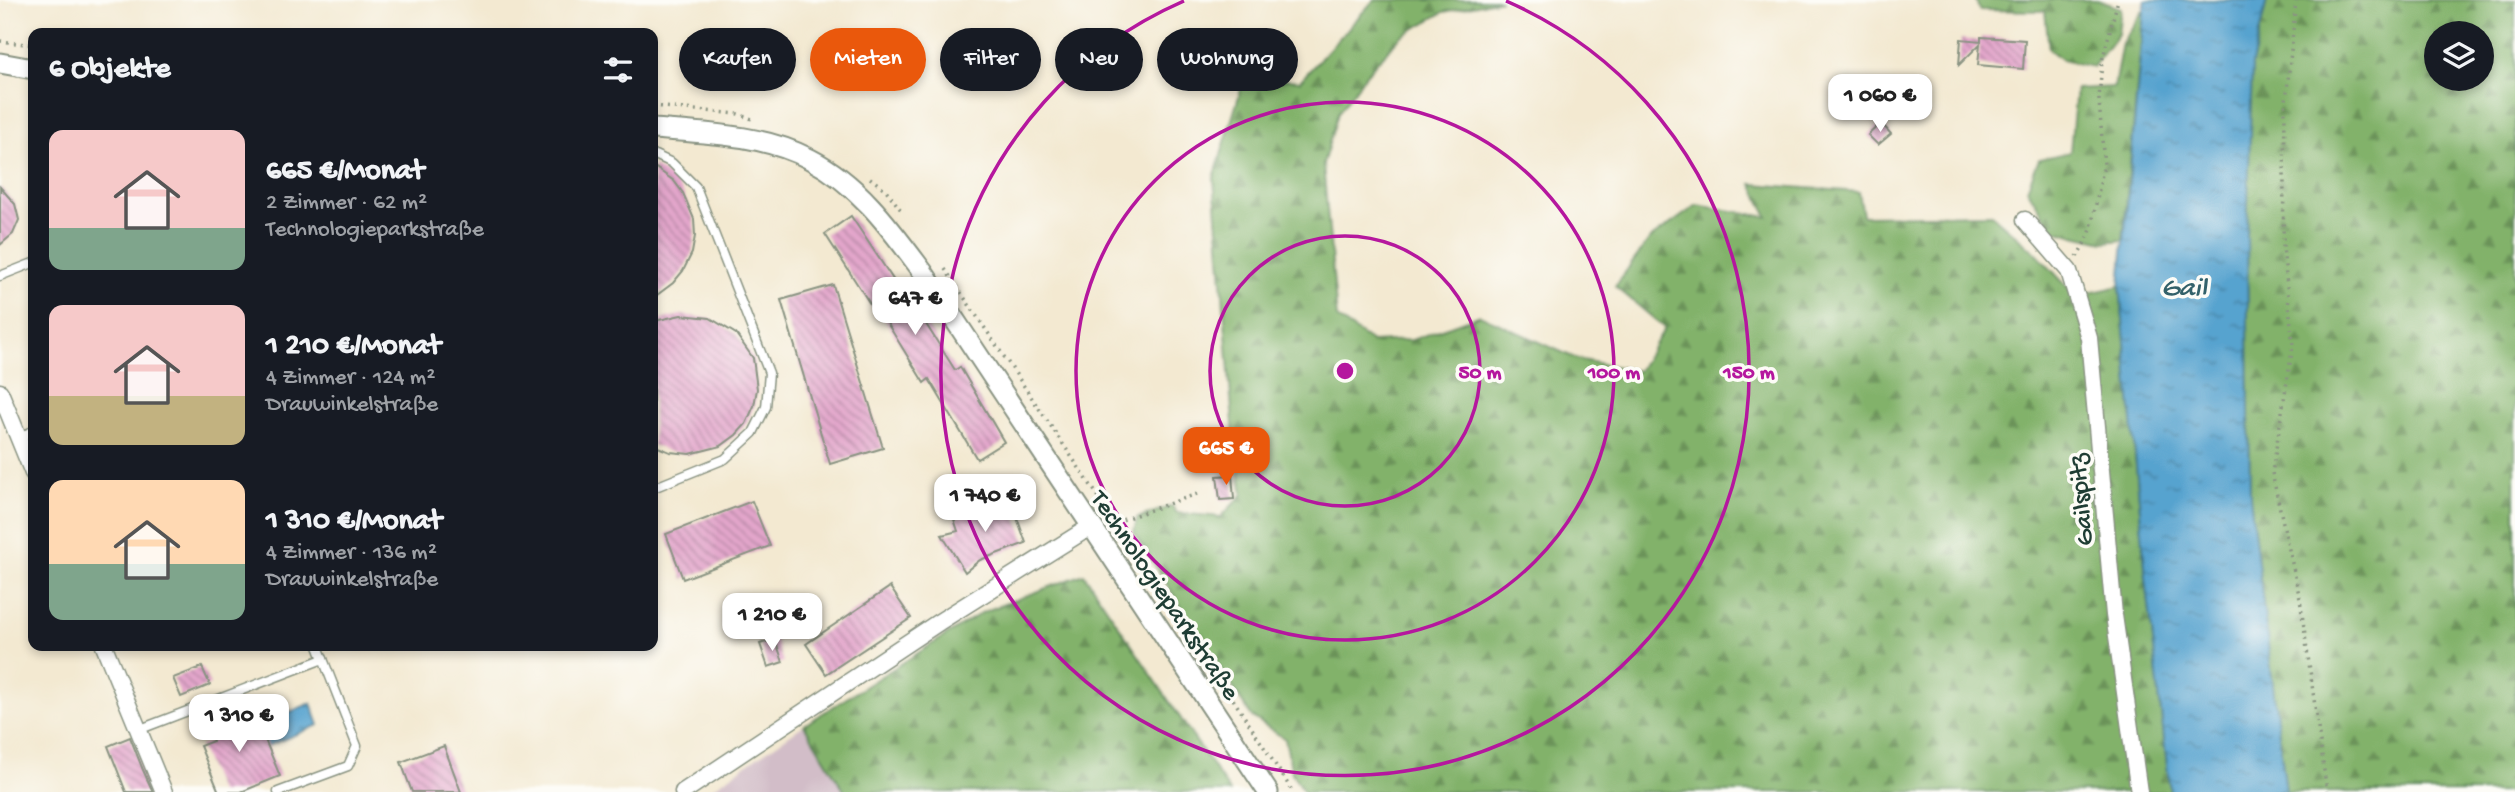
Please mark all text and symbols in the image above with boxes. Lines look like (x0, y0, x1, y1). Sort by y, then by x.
map controls (2424, 21, 2494, 91)
button: layers (2424, 21, 2494, 91)
chip: Kaufen (679, 28, 796, 91)
chip: Mieten (810, 28, 926, 91)
chip: Filter (940, 28, 1041, 91)
chip: Neu (1055, 28, 1143, 91)
chip: Wohnung (1157, 28, 1298, 91)
icon: filters (599, 51, 637, 89)
text: 6 Objekte (49, 53, 171, 88)
pin: 1 060 € (1815, 74, 1945, 134)
text: 1 060 € (1844, 83, 1916, 110)
text: 665 €/Monat (266, 155, 424, 190)
icon: home (105, 158, 189, 242)
text: 2 Zimmer · 62 m² (266, 190, 427, 217)
text: Technologieparkstraße (266, 217, 484, 244)
water label: Gail (2161, 273, 2209, 306)
pin: 647 € (866, 278, 964, 337)
text: 647 € (888, 286, 942, 313)
text: 1 210 €/Monat (266, 330, 441, 365)
icon: home (105, 333, 189, 417)
centre of rings (1333, 359, 1357, 383)
text: 50 m (1459, 362, 1502, 387)
text: 100 m (1587, 362, 1640, 387)
text: 150 m (1722, 362, 1775, 387)
text: 4 Zimmer · 124 m² (266, 365, 435, 392)
text: Drauwinkelstraße (266, 392, 438, 419)
pin: 665 € (1177, 428, 1275, 487)
text: 665 € (1199, 436, 1253, 463)
street label: Gailspitz (2064, 451, 2103, 547)
pin: 1 740 € (920, 475, 1050, 534)
text: 1 740 € (950, 483, 1020, 510)
street label: Technologieparkstraße (1080, 484, 1245, 708)
text: 1 310 €/Monat (266, 505, 442, 540)
icon: home (105, 508, 189, 592)
text: 4 Zimmer · 136 m² (266, 540, 437, 567)
text: Drauwinkelstraße (266, 567, 438, 594)
pin: 1 210 € (707, 594, 837, 653)
text: 1 210 € (738, 602, 806, 629)
pin: 1 310 € (174, 694, 304, 754)
text: 1 310 € (205, 703, 273, 730)

